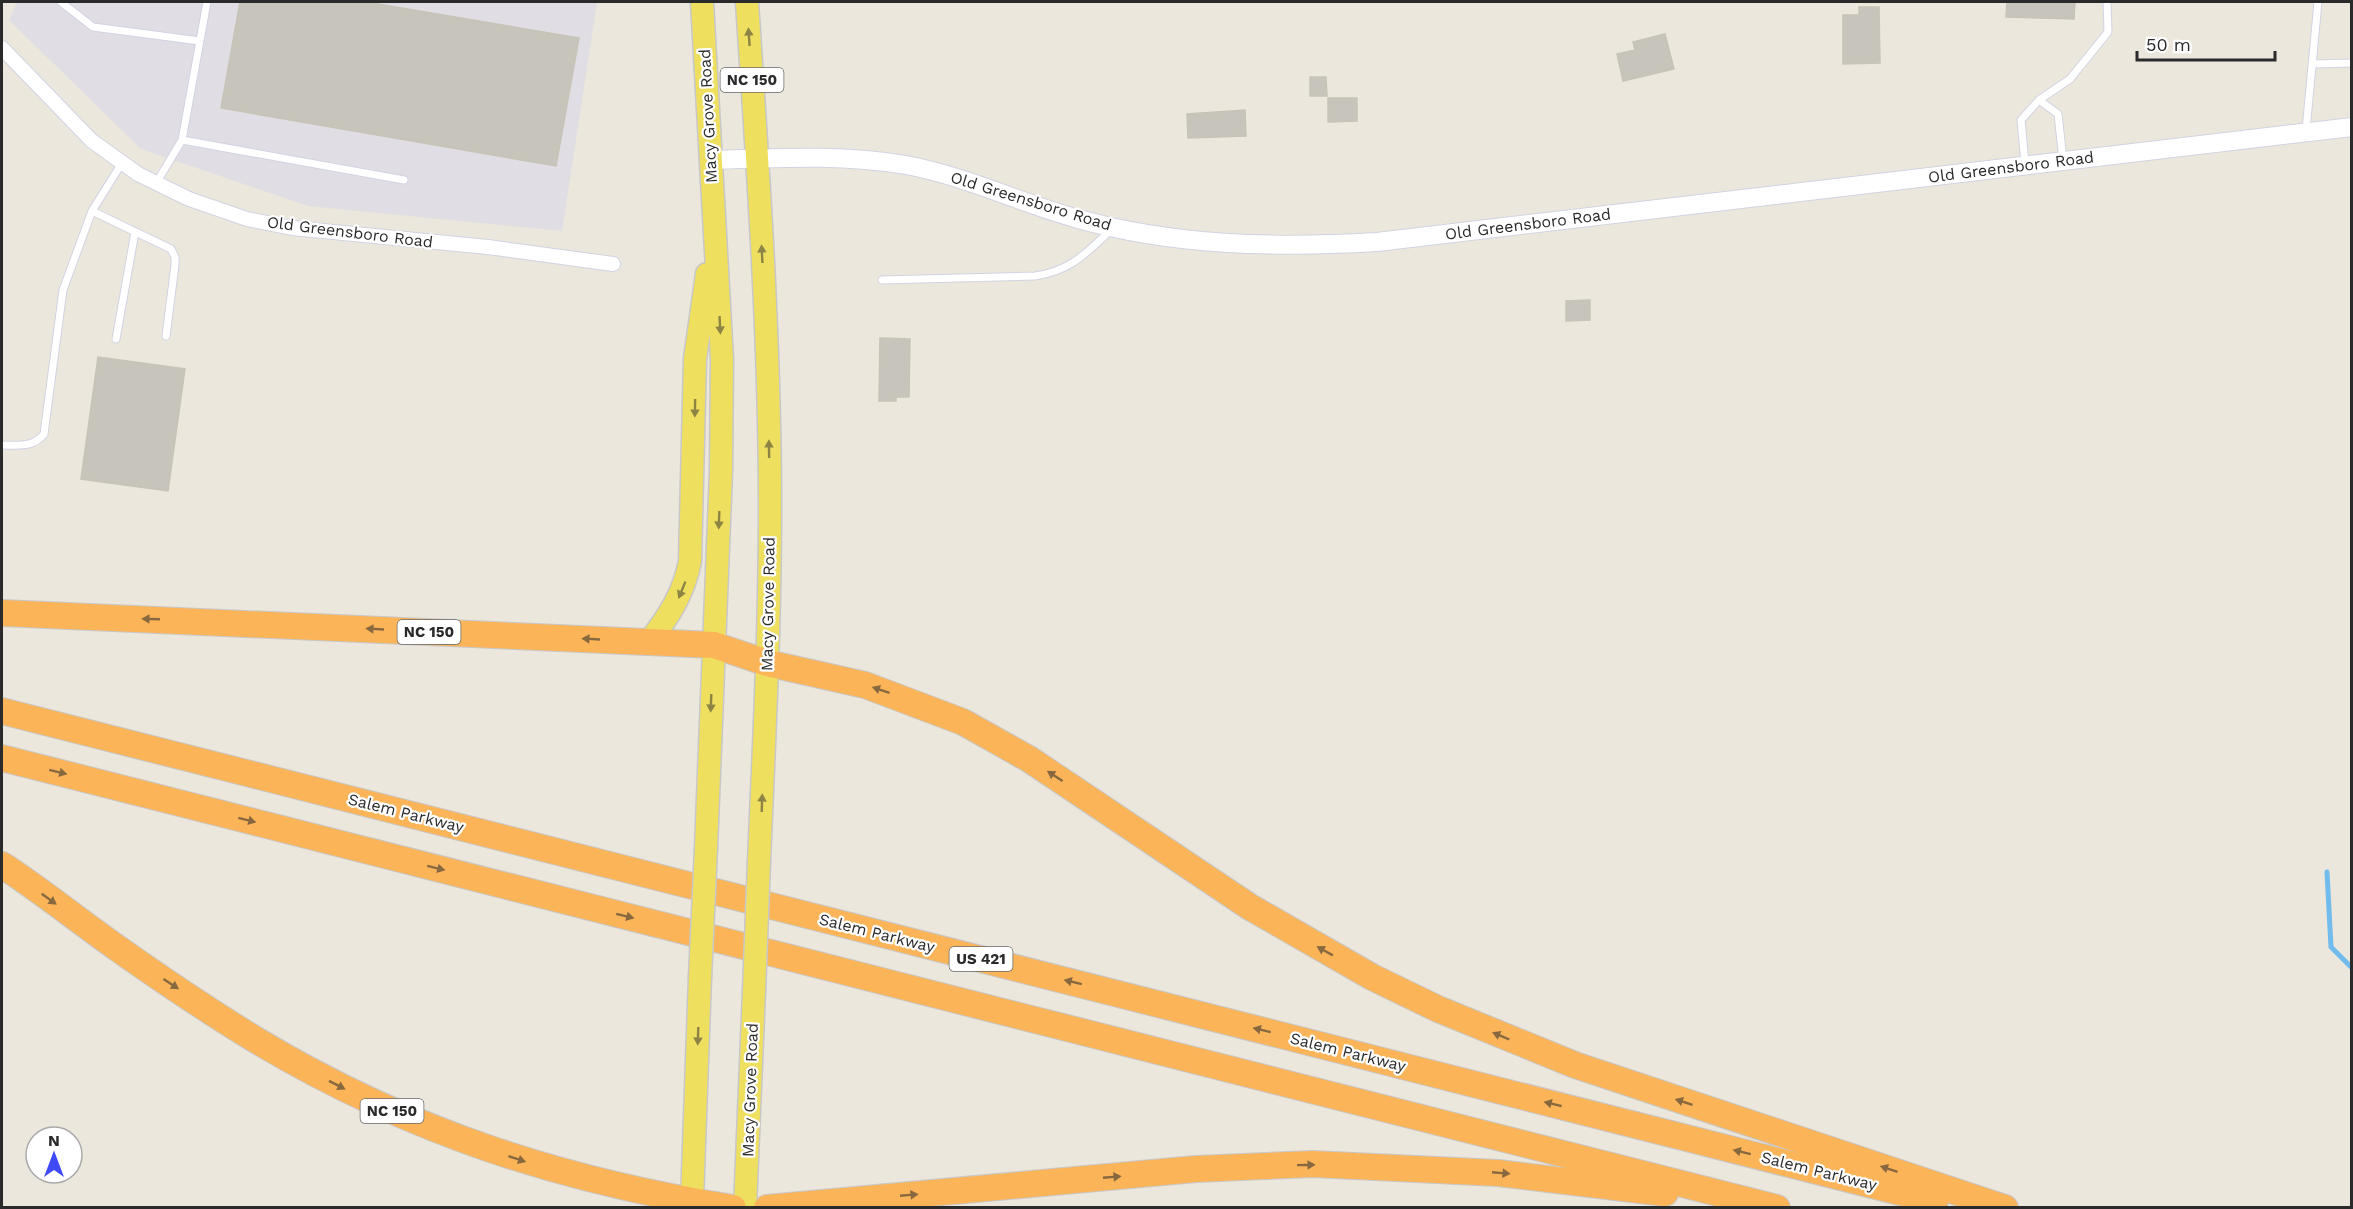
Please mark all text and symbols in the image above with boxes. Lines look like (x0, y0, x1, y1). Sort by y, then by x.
scale bar (2137, 24, 2275, 62)
one-way arrow (745, 28, 754, 47)
text: 50 m (2146, 34, 2191, 55)
street label: Macy Grove Road (695, 49, 721, 183)
road number: NC 150 (720, 68, 783, 92)
street label: Old Greensboro Road (1927, 147, 2095, 187)
street label: Old Greensboro Road (948, 167, 1114, 235)
street label: Old Greensboro Road (1444, 204, 1612, 244)
street label: Old Greensboro Road (266, 212, 434, 252)
one-way arrow (757, 245, 766, 264)
one-way arrow (716, 315, 725, 334)
one-way arrow (690, 398, 699, 417)
one-way arrow (765, 440, 774, 459)
one-way arrow (714, 510, 723, 529)
street label: Macy Grove Road (757, 537, 779, 671)
one-way arrow (677, 581, 686, 599)
one-way arrow (141, 615, 160, 624)
road number: NC 150 (398, 620, 460, 644)
one-way arrow (366, 625, 385, 634)
one-way arrow (581, 635, 600, 644)
one-way arrow (872, 685, 890, 695)
one-way arrow (707, 694, 716, 713)
one-way arrow (49, 768, 67, 777)
one-way arrow (1047, 770, 1063, 781)
street label: Salem Parkway (346, 789, 466, 837)
one-way arrow (757, 793, 766, 812)
one-way arrow (238, 815, 256, 825)
one-way arrow (427, 863, 445, 873)
one-way arrow (41, 893, 57, 905)
street label: Salem Parkway (817, 909, 937, 957)
one-way arrow (616, 911, 634, 921)
one-way arrow (1316, 946, 1333, 956)
road number: US 421 (950, 947, 1012, 971)
one-way arrow (1064, 977, 1082, 987)
one-way arrow (162, 978, 179, 989)
street label: Macy Grove Road (738, 1023, 762, 1157)
one-way arrow (1253, 1025, 1271, 1035)
one-way arrow (694, 1026, 703, 1045)
street label: Salem Parkway (1288, 1028, 1408, 1076)
one-way arrow (1491, 1031, 1509, 1041)
one-way arrow (329, 1080, 346, 1090)
one-way arrow (1675, 1097, 1693, 1106)
road number: NC 150 (360, 1099, 424, 1123)
one-way arrow (1543, 1099, 1561, 1108)
north arrow (24, 1125, 84, 1185)
text: N (48, 1131, 60, 1150)
one-way arrow (1732, 1146, 1751, 1156)
street label: Salem Parkway (1759, 1147, 1879, 1195)
one-way arrow (508, 1155, 526, 1164)
one-way arrow (1297, 1160, 1316, 1169)
one-way arrow (1880, 1164, 1898, 1174)
one-way arrow (1492, 1169, 1511, 1178)
one-way arrow (1102, 1172, 1121, 1182)
one-way arrow (900, 1190, 919, 1200)

